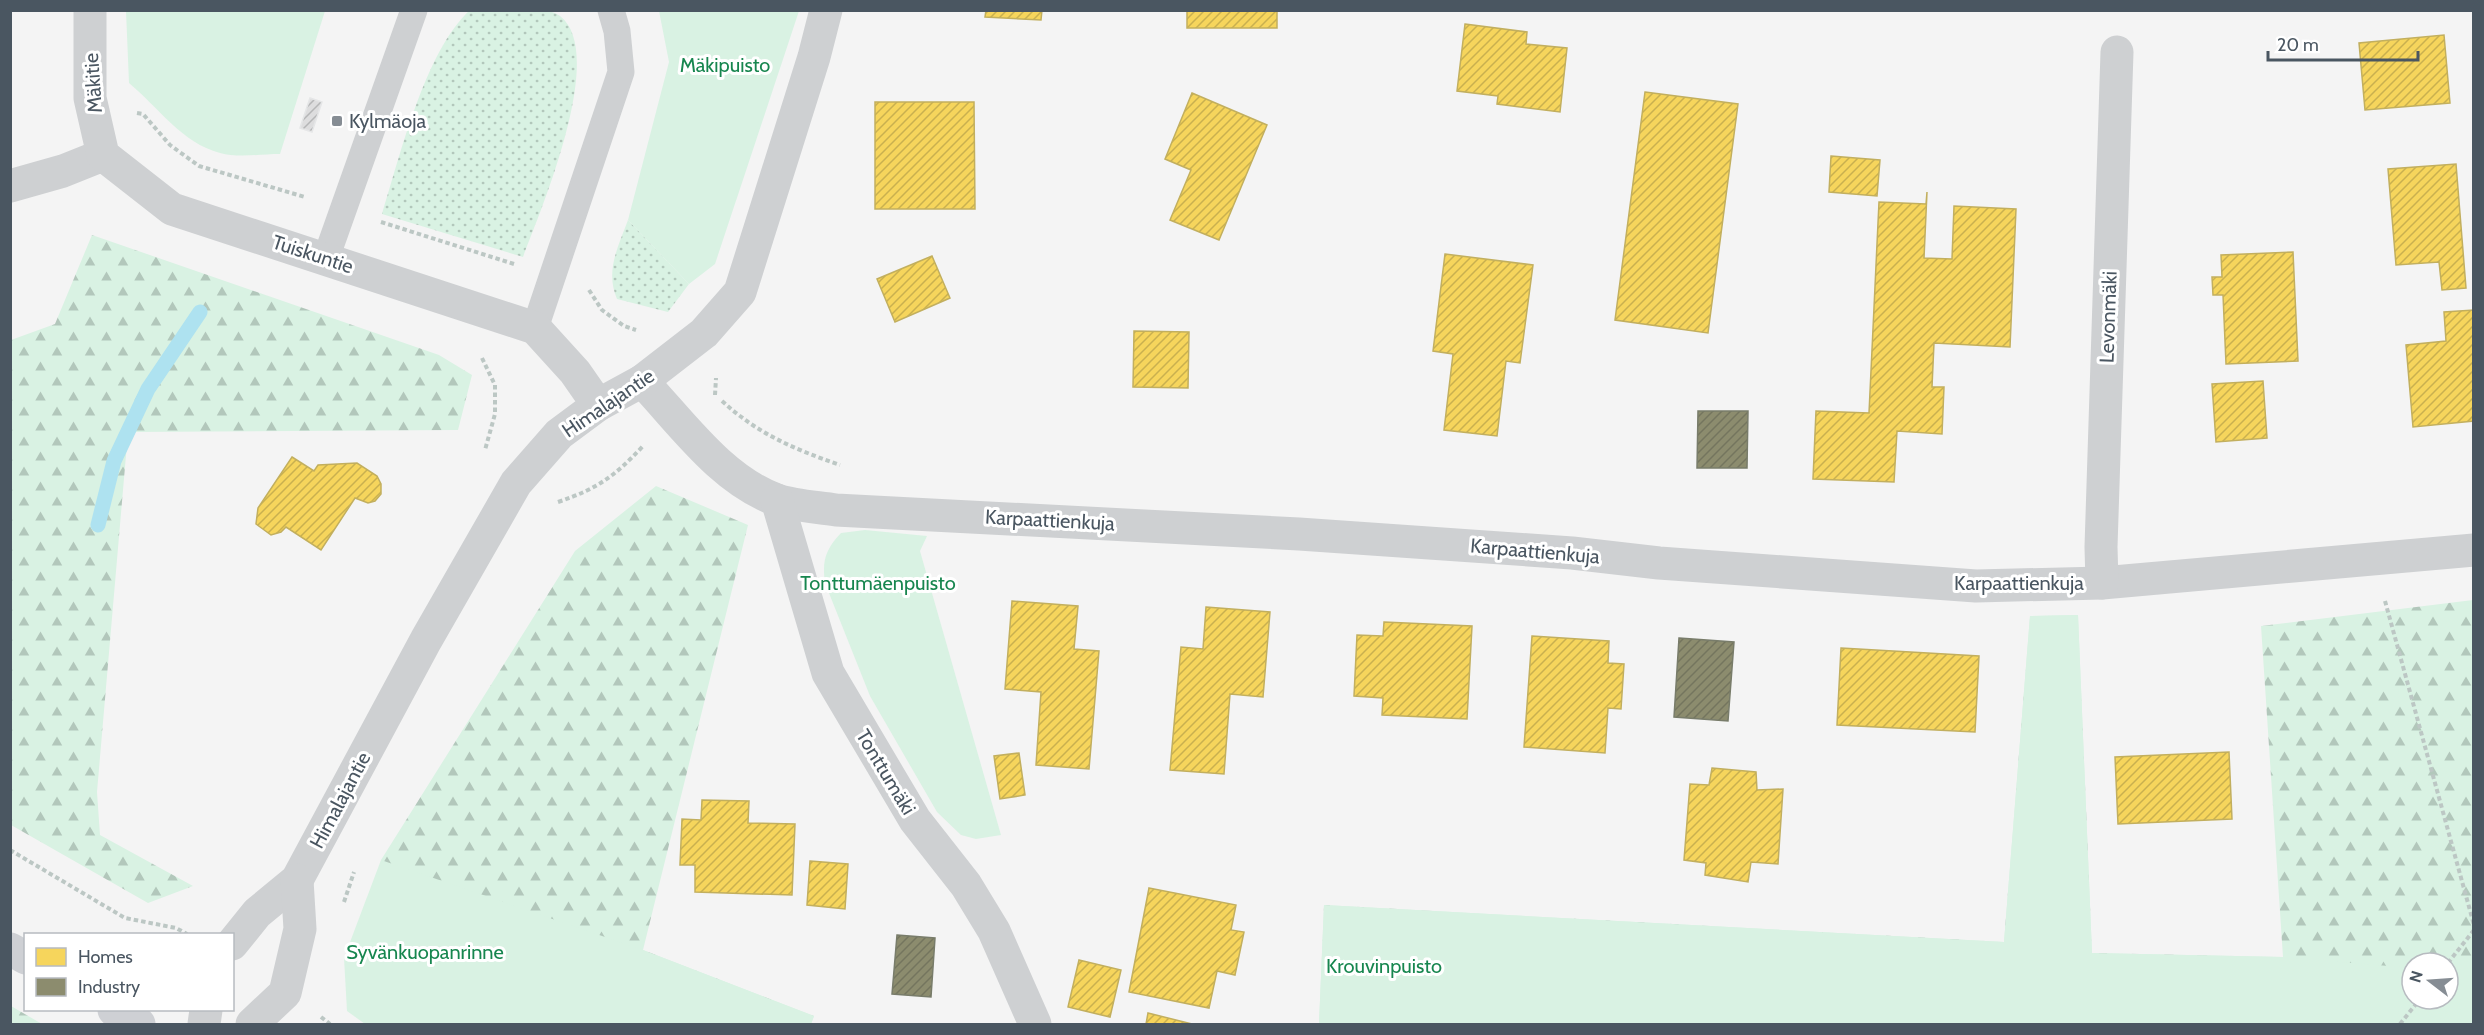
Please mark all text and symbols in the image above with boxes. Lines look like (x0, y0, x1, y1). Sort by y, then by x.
scale bar (2268, 24, 2418, 62)
text: 20 m (2277, 34, 2319, 56)
street label: Mäkitie (79, 52, 107, 114)
park label: Mäkipuisto (680, 53, 770, 77)
place label: Kylmäoja (349, 109, 426, 133)
marker: Kylmäoja (330, 114, 344, 128)
street label: Tuiskuntie (270, 230, 356, 278)
street label: Levonmäki (2094, 271, 2122, 363)
street label: Himalajantie (557, 363, 659, 443)
street label: Karpaattienkuja (985, 505, 1116, 535)
street label: Karpaattienkuja (1469, 533, 1601, 569)
park label: Tonttumäenpuisto (800, 571, 956, 595)
street label: Karpaattienkuja (1954, 571, 2084, 595)
street label: Tonttumäki (851, 725, 921, 819)
street label: Himalajantie (305, 748, 375, 852)
legend (24, 933, 234, 1011)
park label: Syvänkuopanrinne (346, 940, 504, 964)
text: Homes (78, 946, 133, 968)
north arrow (2400, 951, 2460, 1011)
park label: Krouvinpuisto (1326, 954, 1442, 978)
text: N (2405, 969, 2427, 985)
text: Industry (78, 976, 140, 998)

